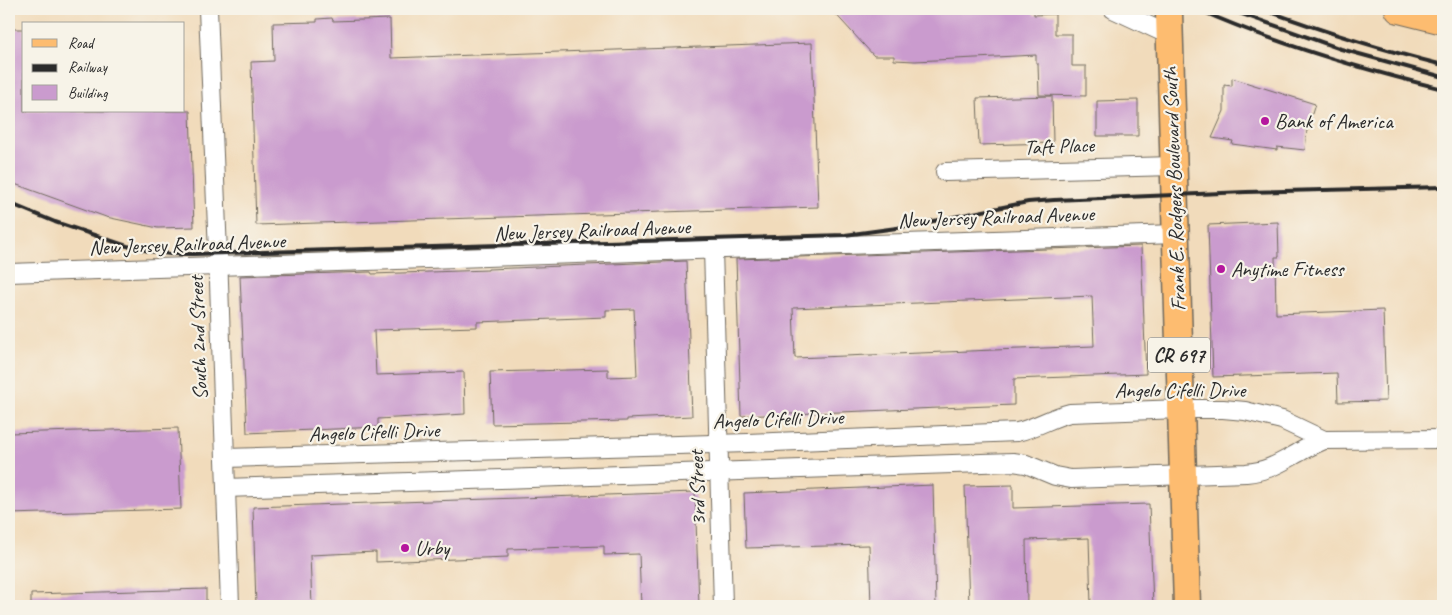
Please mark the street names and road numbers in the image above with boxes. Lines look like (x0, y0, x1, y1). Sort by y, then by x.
street label: Frank E. Rodgers Boulevard South (1157, 65, 1191, 311)
street label: Taft Place (1023, 132, 1096, 160)
street label: New Jersey Railroad Avenue (898, 201, 1097, 233)
street label: New Jersey Railroad Avenue (494, 214, 693, 246)
street label: New Jersey Railroad Avenue (89, 228, 288, 260)
street label: South 2nd Street (183, 273, 213, 401)
road number: CR 697 (1148, 338, 1210, 372)
street label: Angelo Cifelli Drive (1115, 377, 1247, 403)
street label: Angelo Cifelli Drive (712, 404, 846, 434)
street label: Angelo Cifelli Drive (308, 417, 442, 447)
street label: 3rd Street (683, 448, 711, 526)

